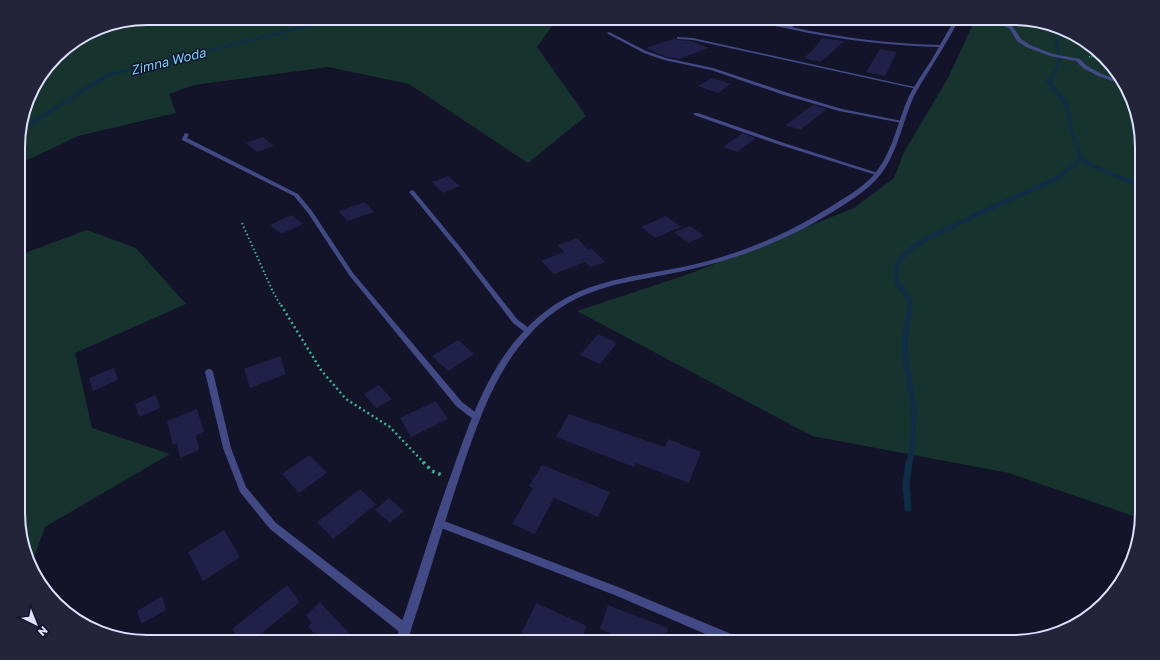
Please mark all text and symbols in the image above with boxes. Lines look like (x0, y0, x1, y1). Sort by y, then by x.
water label: Zimna Woda (129, 44, 208, 78)
north arrow (16, 604, 56, 644)
text: N (36, 624, 51, 639)

